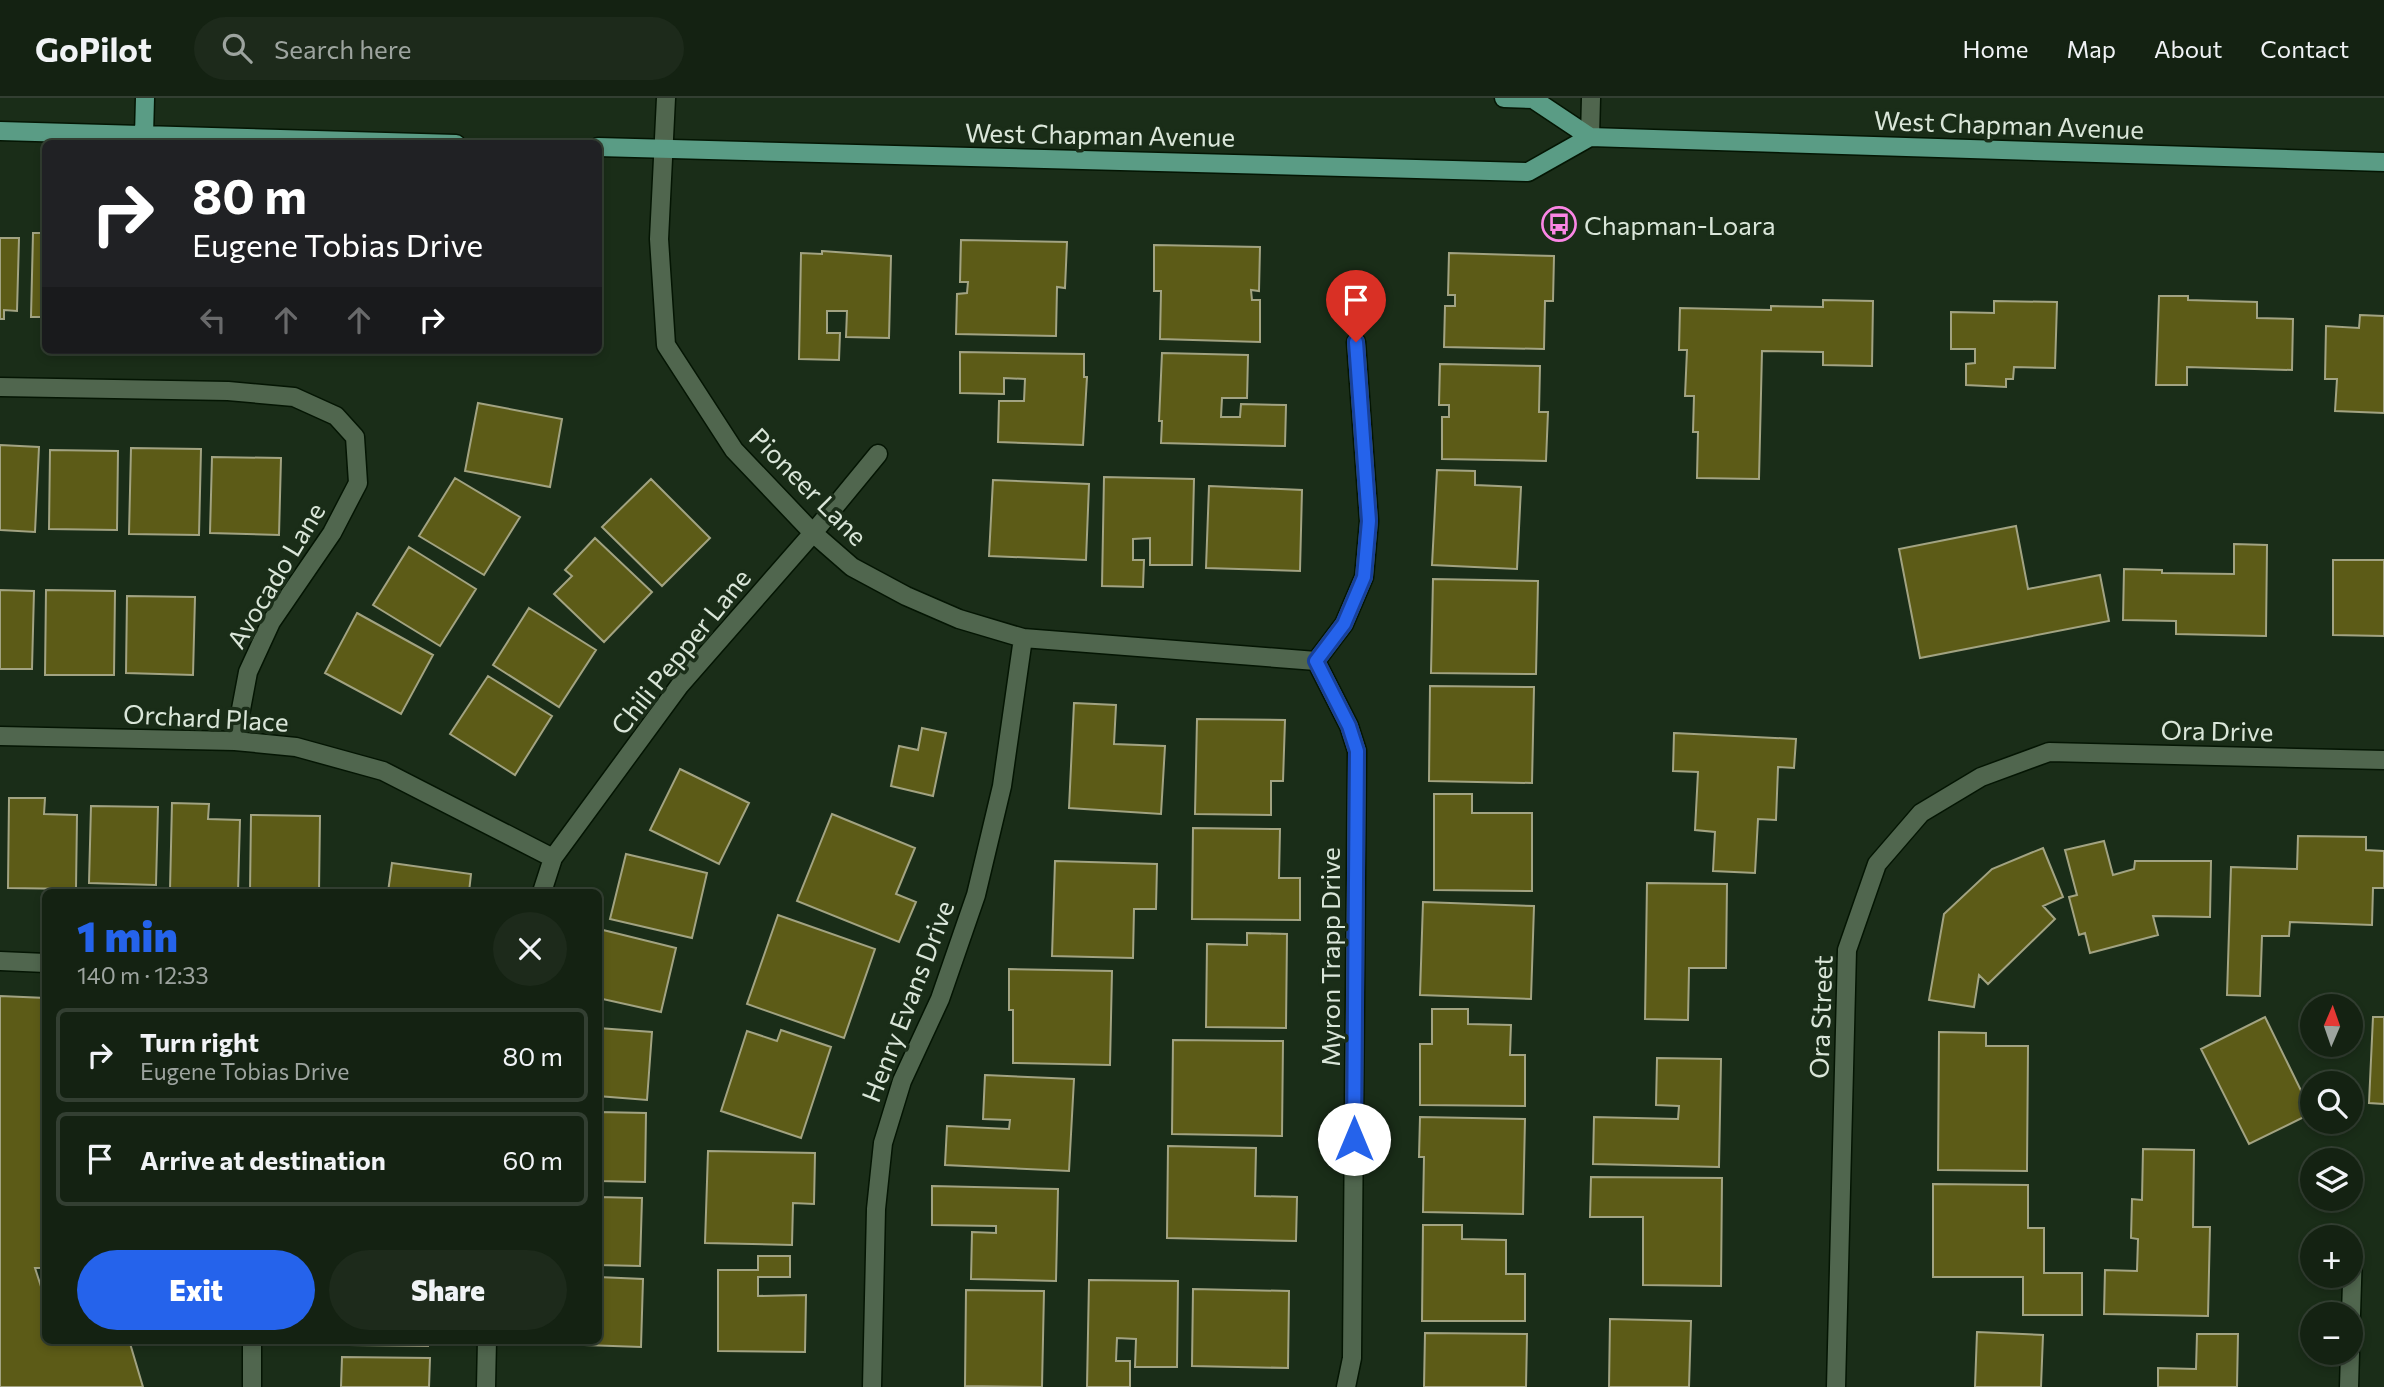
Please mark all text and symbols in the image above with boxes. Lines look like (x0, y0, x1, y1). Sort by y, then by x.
search box (194, 17, 684, 80)
text: GoPilot (35, 28, 152, 69)
icon: search (218, 29, 256, 67)
text: Search here (274, 33, 411, 64)
text: Home (1963, 34, 2029, 63)
text: Map (2067, 34, 2116, 63)
text: About (2154, 34, 2222, 63)
text: Contact (2260, 34, 2349, 63)
street label: West Chapman Avenue (1873, 104, 2145, 144)
street label: West Chapman Avenue (965, 116, 1235, 152)
text: 80 m (192, 164, 307, 224)
icon: right (77, 168, 168, 259)
bus stop icon: Chapman-Loara (1540, 205, 1578, 243)
place label: Chapman-Loara (1584, 209, 1776, 240)
text: Eugene Tobias Drive (192, 224, 483, 264)
pin (1326, 270, 1386, 342)
icon: arrive (1337, 281, 1375, 319)
icon: left (194, 301, 232, 339)
icon: ahead (267, 301, 305, 339)
icon: ahead (340, 301, 378, 339)
icon: right (413, 301, 451, 339)
street label: Pioneer Lane (744, 421, 874, 551)
street label: Avocado Lane (219, 497, 331, 653)
street label: Chili Pepper Lane (604, 562, 756, 740)
street label: Orchard Place (123, 697, 289, 737)
street label: Ora Drive (2160, 714, 2274, 746)
street label: Myron Trapp Drive (1314, 847, 1345, 1067)
street label: Henry Evans Drive (854, 896, 960, 1106)
text: 1 min (77, 909, 178, 961)
button: close (493, 912, 567, 986)
street label: Ora Street (1802, 955, 1838, 1079)
text: 140 m · 12:33 (77, 961, 209, 989)
north arrow (2300, 994, 2362, 1057)
map controls (2300, 994, 2363, 1365)
text: Turn right (140, 1026, 259, 1057)
icon: right (81, 1036, 119, 1074)
text: 80 m (503, 1040, 563, 1071)
text: Eugene Tobias Drive (140, 1057, 349, 1085)
button: search (2300, 1071, 2363, 1134)
position arrow (1317, 1102, 1391, 1176)
icon: arrive (81, 1140, 119, 1178)
text: Arrive at destination (140, 1144, 386, 1175)
text: 60 m (503, 1144, 563, 1175)
button: layers (2300, 1148, 2363, 1211)
button: + (2300, 1225, 2363, 1288)
button: Exit (77, 1250, 315, 1330)
button: Share (329, 1250, 567, 1330)
button: − (2300, 1302, 2363, 1365)

